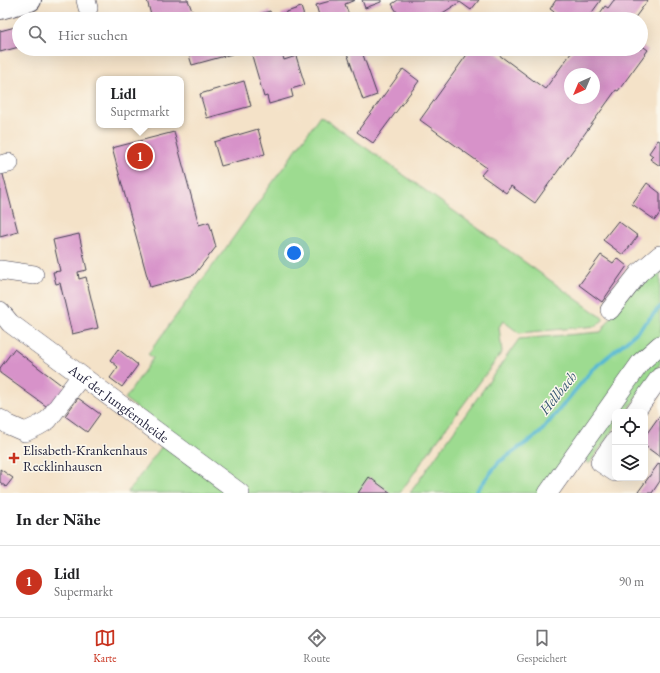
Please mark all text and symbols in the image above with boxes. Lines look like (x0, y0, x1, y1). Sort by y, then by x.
search box (12, 12, 648, 56)
icon: search (26, 23, 48, 45)
text: Hier suchen (58, 25, 128, 44)
north arrow (564, 68, 600, 104)
popup (96, 76, 184, 128)
text: Lidl (111, 84, 136, 103)
text: Supermarkt (111, 103, 169, 120)
pin: 1 (127, 141, 153, 171)
your location (284, 243, 304, 263)
street label: Auf der Jungfernheide (64, 360, 173, 447)
water label: Hellbach (534, 367, 581, 419)
map controls (612, 409, 648, 481)
button: locate (612, 409, 648, 445)
place label: Elisabeth-Krankenhaus Recklinhausen (23, 441, 148, 475)
button: layers (612, 445, 648, 481)
marker: Elisabeth-Krankenhaus Recklinhausen (8, 452, 20, 464)
text: In der Nähe (16, 508, 101, 530)
text: Lidl (54, 564, 80, 583)
text: 1 (26, 573, 32, 590)
text: 90 m (619, 573, 644, 590)
text: Supermarkt (54, 583, 113, 600)
tab: Karte (93, 627, 117, 665)
tab: Route (303, 627, 330, 665)
tab: Gespeichert (517, 627, 567, 665)

